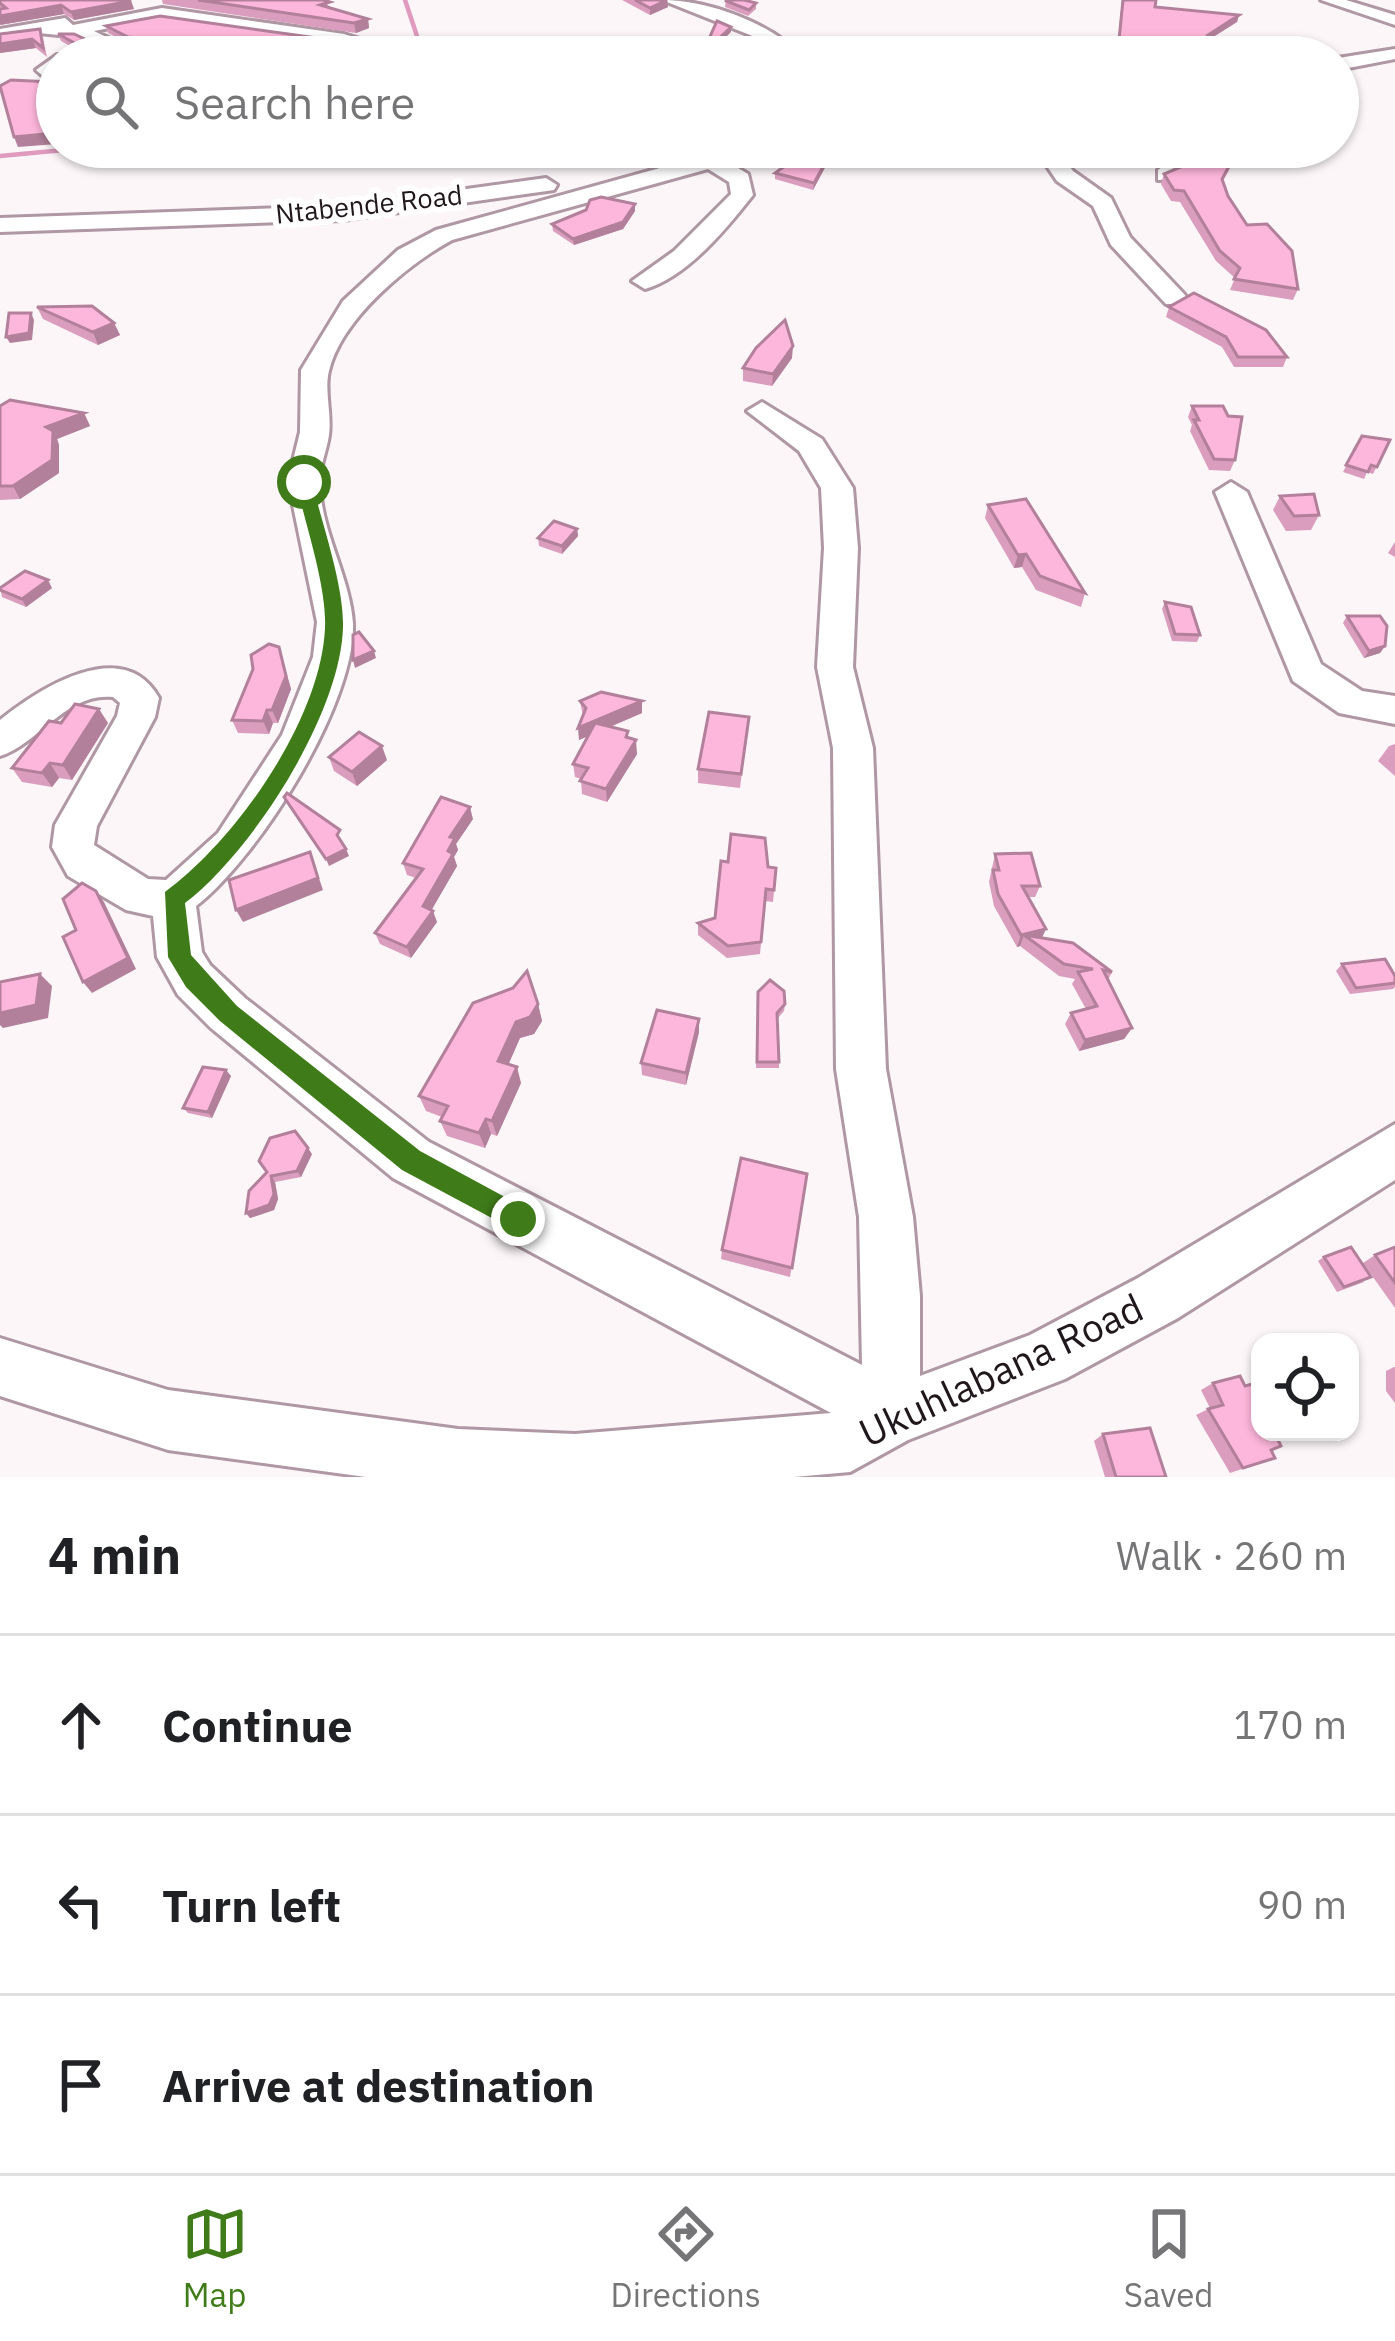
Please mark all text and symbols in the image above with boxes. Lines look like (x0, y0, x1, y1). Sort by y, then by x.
search box (36, 36, 1359, 168)
icon: search (78, 69, 144, 135)
text: Search here (174, 73, 415, 131)
street label: Ntabende Road (274, 176, 464, 231)
route start (277, 455, 331, 509)
route end (491, 1192, 545, 1246)
street label: Ukuhlabana Road (851, 1281, 1151, 1458)
map controls (1251, 1333, 1359, 1441)
button: locate (1251, 1333, 1359, 1441)
text: 4 min (48, 1522, 181, 1588)
text: Walk · 260 m (1116, 1530, 1347, 1581)
icon: ahead (48, 1692, 114, 1758)
text: Continue (162, 1696, 353, 1754)
text: 170 m (1234, 1699, 1347, 1750)
icon: left (48, 1872, 114, 1938)
text: Turn left (162, 1876, 341, 1934)
text: 90 m (1257, 1879, 1347, 1930)
icon: arrive (48, 2052, 114, 2118)
text: Arrive at destination (162, 2056, 595, 2114)
tab: Map (182, 2201, 248, 2316)
tab: Directions (611, 2201, 761, 2316)
tab: Saved (1124, 2201, 1213, 2316)

